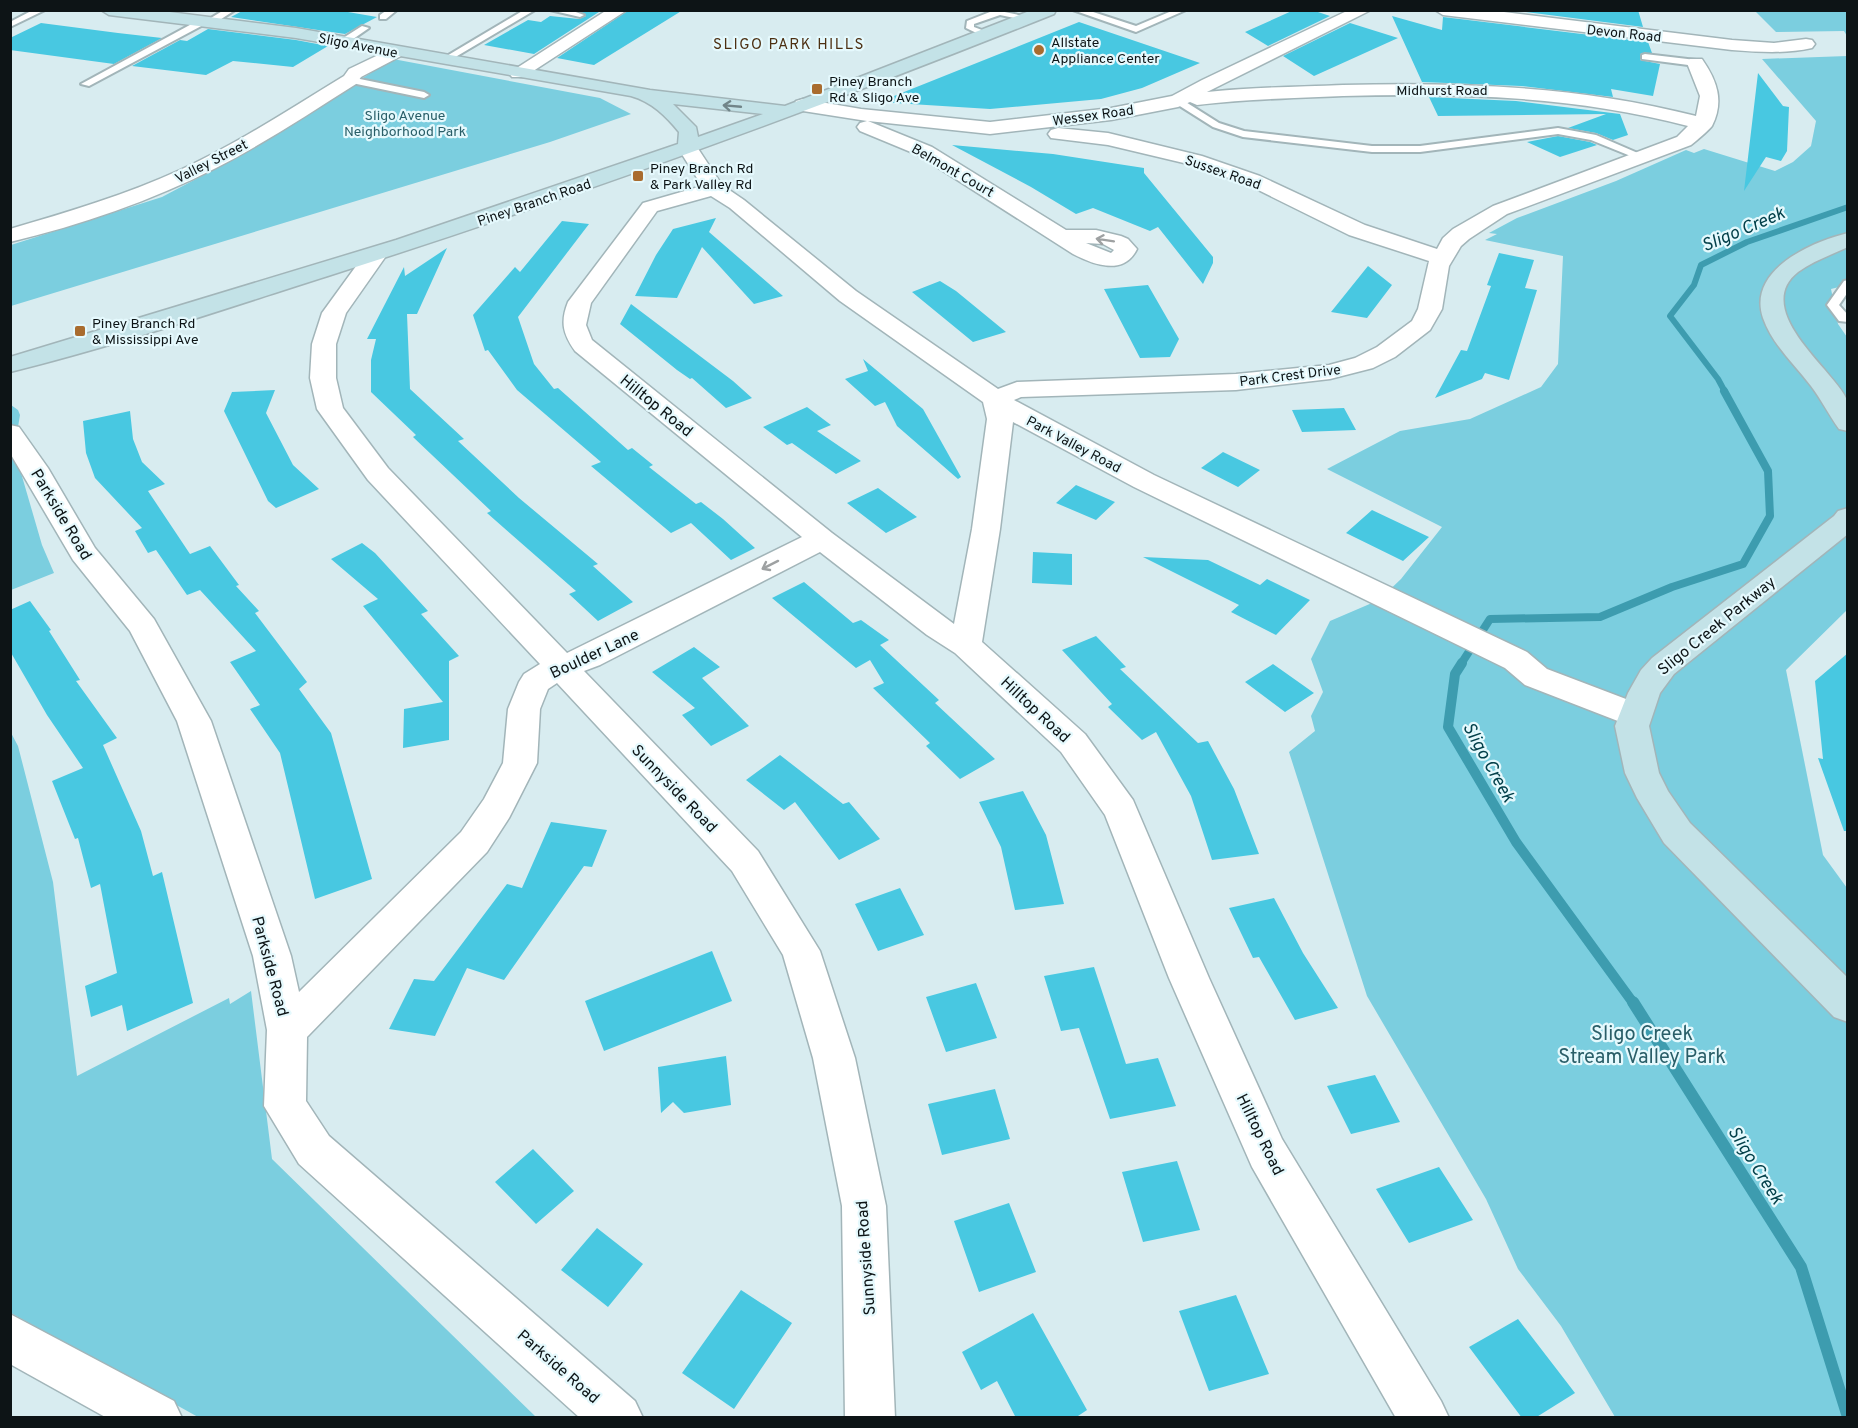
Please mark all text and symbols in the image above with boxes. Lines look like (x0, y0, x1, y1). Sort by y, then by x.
street label: Devon Road (1586, 22, 1662, 47)
street label: Sligo Avenue (316, 30, 399, 63)
place label: Allstate Appliance Center (1051, 35, 1160, 68)
district label: SLIGO PARK HILLS (713, 36, 865, 55)
marker: Allstate Appliance Center (1032, 43, 1046, 57)
place label: Piney Branch Rd & Sligo Ave (829, 74, 919, 107)
marker: Piney Branch Rd & Sligo Ave (810, 82, 824, 96)
street label: Midhurst Road (1396, 83, 1488, 100)
one-way arrow (723, 100, 743, 111)
street label: Wessex Road (1051, 102, 1135, 131)
park label: Sligo Avenue Neighborhood Park (344, 108, 466, 141)
street label: Valley Street (172, 137, 251, 188)
street label: Belmont Court (908, 141, 997, 202)
street label: Sussex Road (1182, 152, 1263, 194)
place label: Piney Branch Rd & Park Valley Rd (650, 161, 753, 194)
marker: Piney Branch Rd & Park Valley Rd (631, 169, 645, 183)
street label: Piney Branch Road (475, 176, 594, 231)
water label: Sligo Creek (1699, 202, 1789, 258)
one-way arrow (1096, 234, 1115, 245)
place label: Piney Branch Rd & Mississippi Ave (92, 316, 198, 349)
marker: Piney Branch Rd & Mississippi Ave (73, 324, 87, 338)
street label: Park Crest Drive (1239, 362, 1342, 391)
street label: Hilltop Road (615, 371, 696, 442)
street label: Park Valley Road (1023, 413, 1124, 477)
street label: Parkside Road (25, 466, 95, 564)
one-way arrow (761, 560, 779, 572)
street label: Sligo Creek Parkway (1654, 573, 1780, 680)
street label: Boulder Lane (547, 625, 643, 684)
street label: Hilltop Road (996, 673, 1074, 748)
water label: Sligo Creek (1456, 719, 1520, 808)
street label: Sunnyside Road (626, 741, 721, 838)
street label: Parkside Road (246, 914, 292, 1019)
park label: Sligo Creek Stream Valley Park (1558, 1022, 1726, 1071)
street label: Hilltop Road (1231, 1091, 1288, 1179)
water label: Sligo Creek (1722, 1122, 1788, 1210)
street label: Sunnyside Road (853, 1200, 881, 1316)
street label: Parkside Road (512, 1326, 603, 1409)

